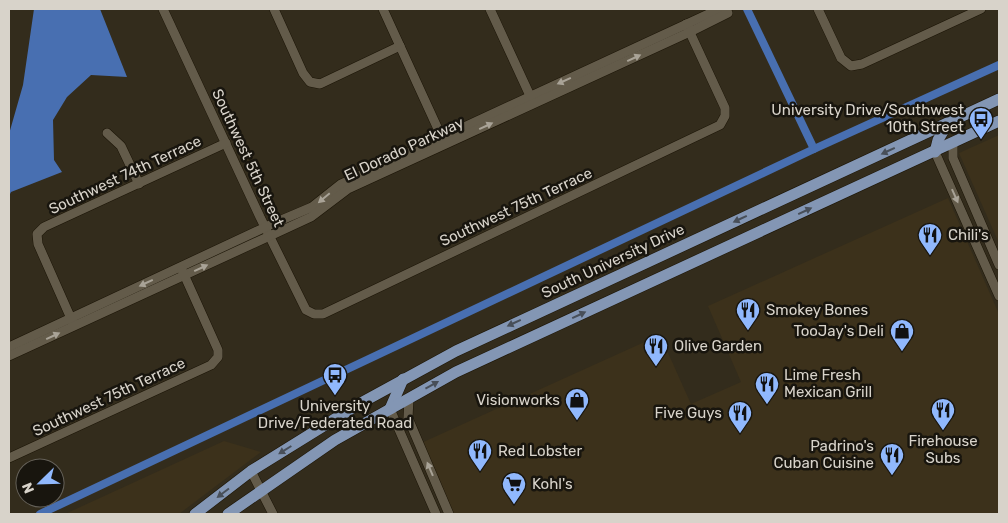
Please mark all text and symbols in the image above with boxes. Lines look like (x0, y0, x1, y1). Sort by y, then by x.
one-way arrow (627, 54, 641, 62)
one-way arrow (557, 77, 571, 85)
street label: Southwest 5th Street (208, 86, 288, 230)
place label: University Drive/Southwest 10th Street (771, 101, 964, 136)
bus stop icon: University Drive/Southwest 10th Street (968, 106, 994, 140)
street label: El Dorado Parkway (341, 113, 467, 185)
one-way arrow (479, 121, 493, 129)
street label: Southwest 74th Terrace (46, 132, 204, 218)
one-way arrow (881, 147, 895, 155)
street label: Southwest 75th Terrace (437, 164, 595, 250)
one-way arrow (952, 189, 960, 203)
one-way arrow (318, 192, 331, 203)
one-way arrow (798, 207, 812, 215)
one-way arrow (733, 215, 747, 223)
street label: South University Drive (539, 220, 687, 302)
restaurant icon: Chili's (917, 222, 943, 256)
place label: Chili's (948, 226, 989, 244)
one-way arrow (194, 263, 208, 271)
one-way arrow (139, 280, 153, 288)
restaurant icon: Smokey Bones (735, 297, 761, 331)
place label: Smokey Bones (766, 301, 868, 319)
one-way arrow (572, 311, 586, 319)
shop icon: TooJay's Deli (889, 318, 915, 352)
one-way arrow (507, 320, 521, 328)
place label: TooJay's Deli (793, 322, 884, 340)
one-way arrow (46, 331, 60, 339)
restaurant icon: Olive Garden (643, 333, 669, 367)
place label: Olive Garden (674, 337, 762, 355)
street label: Southwest 75th Terrace (30, 354, 188, 440)
bus stop icon: University Drive/Federated Road (322, 362, 348, 396)
place label: Lime Fresh Mexican Grill (784, 366, 872, 401)
restaurant icon: Lime Fresh Mexican Grill (754, 371, 780, 405)
one-way arrow (425, 381, 440, 389)
shop icon: Visionworks (564, 387, 590, 421)
place label: Visionworks (476, 391, 560, 409)
place label: University Drive/Federated Road (258, 397, 412, 432)
restaurant icon: Firehouse Subs (930, 397, 956, 431)
restaurant icon: Five Guys (727, 400, 753, 434)
place label: Five Guys (655, 404, 722, 422)
place label: Firehouse Subs (908, 432, 978, 467)
place label: Padrino's Cuban Cuisine (774, 437, 874, 472)
restaurant icon: Red Lobster (467, 438, 493, 472)
place label: Red Lobster (498, 442, 582, 460)
restaurant icon: Padrino's Cuban Cuisine (879, 442, 905, 476)
one-way arrow (279, 446, 292, 455)
north arrow (15, 458, 65, 508)
one-way arrow (425, 462, 433, 476)
supermarket icon: Kohl's (501, 471, 527, 505)
place label: Kohl's (532, 475, 573, 493)
text: N (19, 480, 38, 496)
one-way arrow (217, 487, 230, 498)

